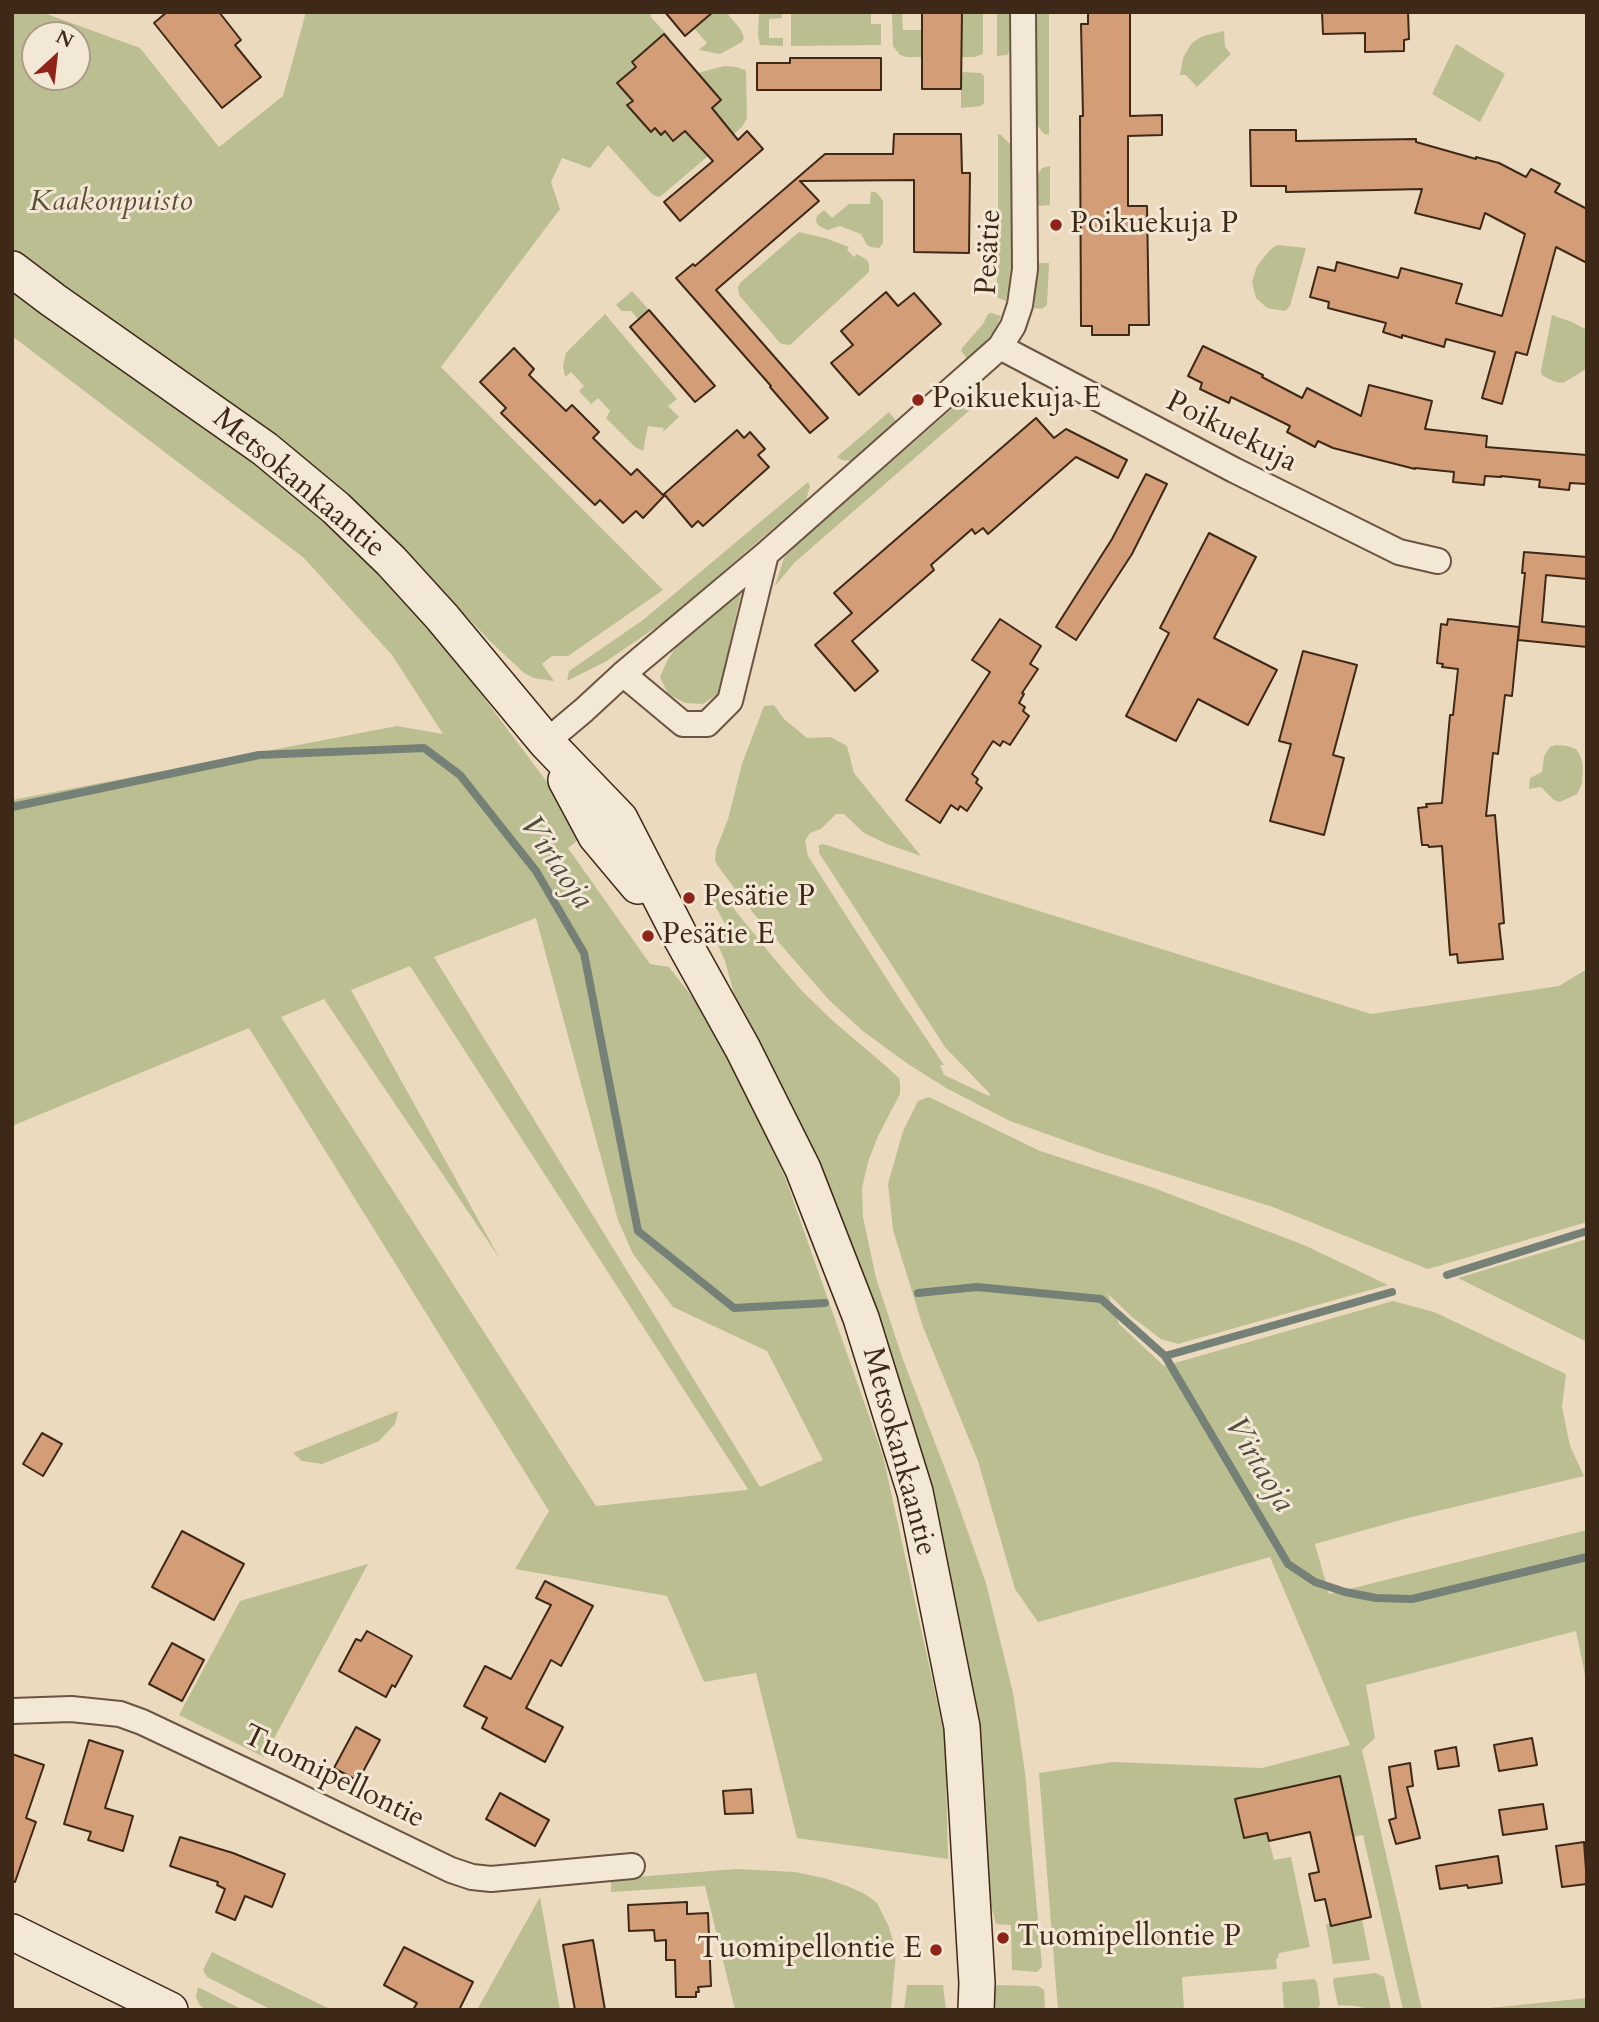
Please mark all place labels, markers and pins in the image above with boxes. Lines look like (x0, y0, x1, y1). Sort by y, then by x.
place label: Poikuekuja P (1070, 207, 1238, 243)
marker: Poikuekuja P (1048, 217, 1064, 233)
place label: Poikuekuja E (932, 382, 1101, 418)
marker: Poikuekuja E (910, 392, 926, 408)
place label: Pesätie P (703, 880, 815, 916)
marker: Pesätie P (681, 890, 697, 906)
place label: Pesätie E (662, 918, 775, 954)
marker: Pesätie E (640, 928, 656, 944)
place label: Tuomipellontie P (1017, 1920, 1241, 1956)
marker: Tuomipellontie P (995, 1930, 1011, 1946)
place label: Tuomipellontie E (697, 1932, 922, 1968)
marker: Tuomipellontie E (928, 1942, 944, 1958)

